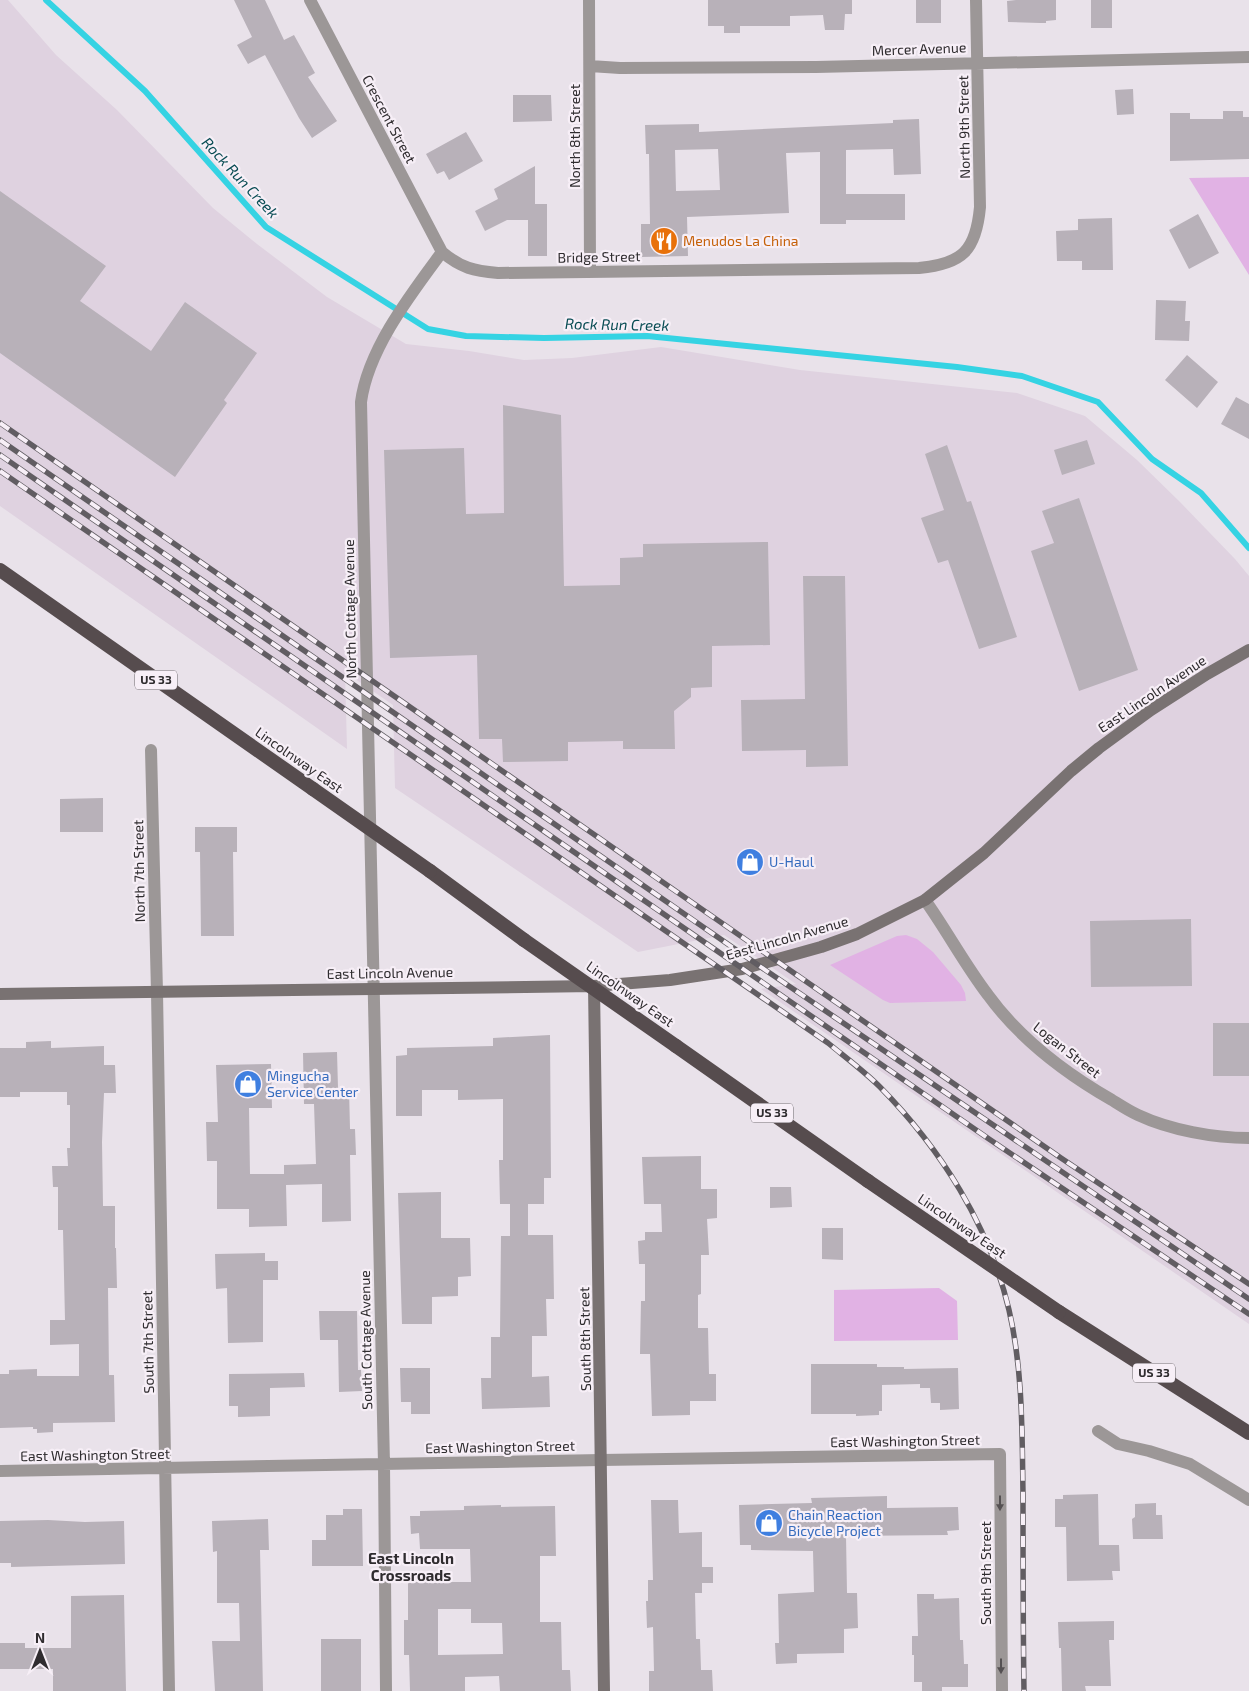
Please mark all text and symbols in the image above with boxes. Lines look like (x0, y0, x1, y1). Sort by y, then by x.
street label: Mercer Avenue (871, 38, 967, 59)
street label: Crescent Street (359, 72, 420, 166)
street label: North 9th Street (954, 75, 973, 179)
street label: North 8th Street (566, 84, 583, 188)
water label: Rock Run Creek (199, 133, 283, 222)
restaurant icon: Menudos La China (649, 226, 679, 256)
place label: Menudos La China (683, 232, 799, 249)
street label: Bridge Street (557, 247, 641, 266)
water label: Rock Run Creek (565, 314, 669, 334)
street label: North Cottage Avenue (340, 539, 359, 679)
street label: East Lincoln Avenue (1094, 651, 1209, 736)
road number: US 33 (135, 670, 177, 690)
street label: Lincolnway East (252, 723, 346, 796)
street label: North 7th Street (129, 820, 148, 923)
shop icon: U-Haul (735, 847, 765, 877)
place label: U-Haul (769, 853, 815, 870)
street label: East Lincoln Avenue (724, 912, 850, 963)
street label: Lincolnway East (583, 957, 677, 1030)
street label: East Lincoln Avenue (327, 963, 453, 982)
street label: Logan Street (1030, 1018, 1104, 1081)
place label: Mingucha Service Center (267, 1067, 359, 1100)
shop icon: Mingucha Service Center (233, 1069, 263, 1099)
road number: US 33 (751, 1104, 793, 1122)
street label: Lincolnway East (915, 1190, 1010, 1261)
street label: South Cottage Avenue (356, 1270, 375, 1410)
street label: South 8th Street (575, 1287, 594, 1391)
street label: South 7th Street (138, 1290, 157, 1394)
road number: US 33 (1133, 1364, 1175, 1382)
street label: East Washington Street (830, 1431, 980, 1450)
street label: East Washington Street (425, 1437, 575, 1456)
street label: East Washington Street (20, 1445, 170, 1464)
one-way arrow (996, 1495, 1004, 1511)
place label: Chain Reaction Bicycle Project (788, 1506, 882, 1539)
shop icon: Chain Reaction Bicycle Project (754, 1508, 784, 1538)
street label: South 9th Street (977, 1521, 994, 1625)
district label: East Lincoln Crossroads (368, 1549, 454, 1584)
north arrow (15, 1626, 65, 1676)
text: N (35, 1629, 45, 1646)
one-way arrow (997, 1658, 1005, 1674)

